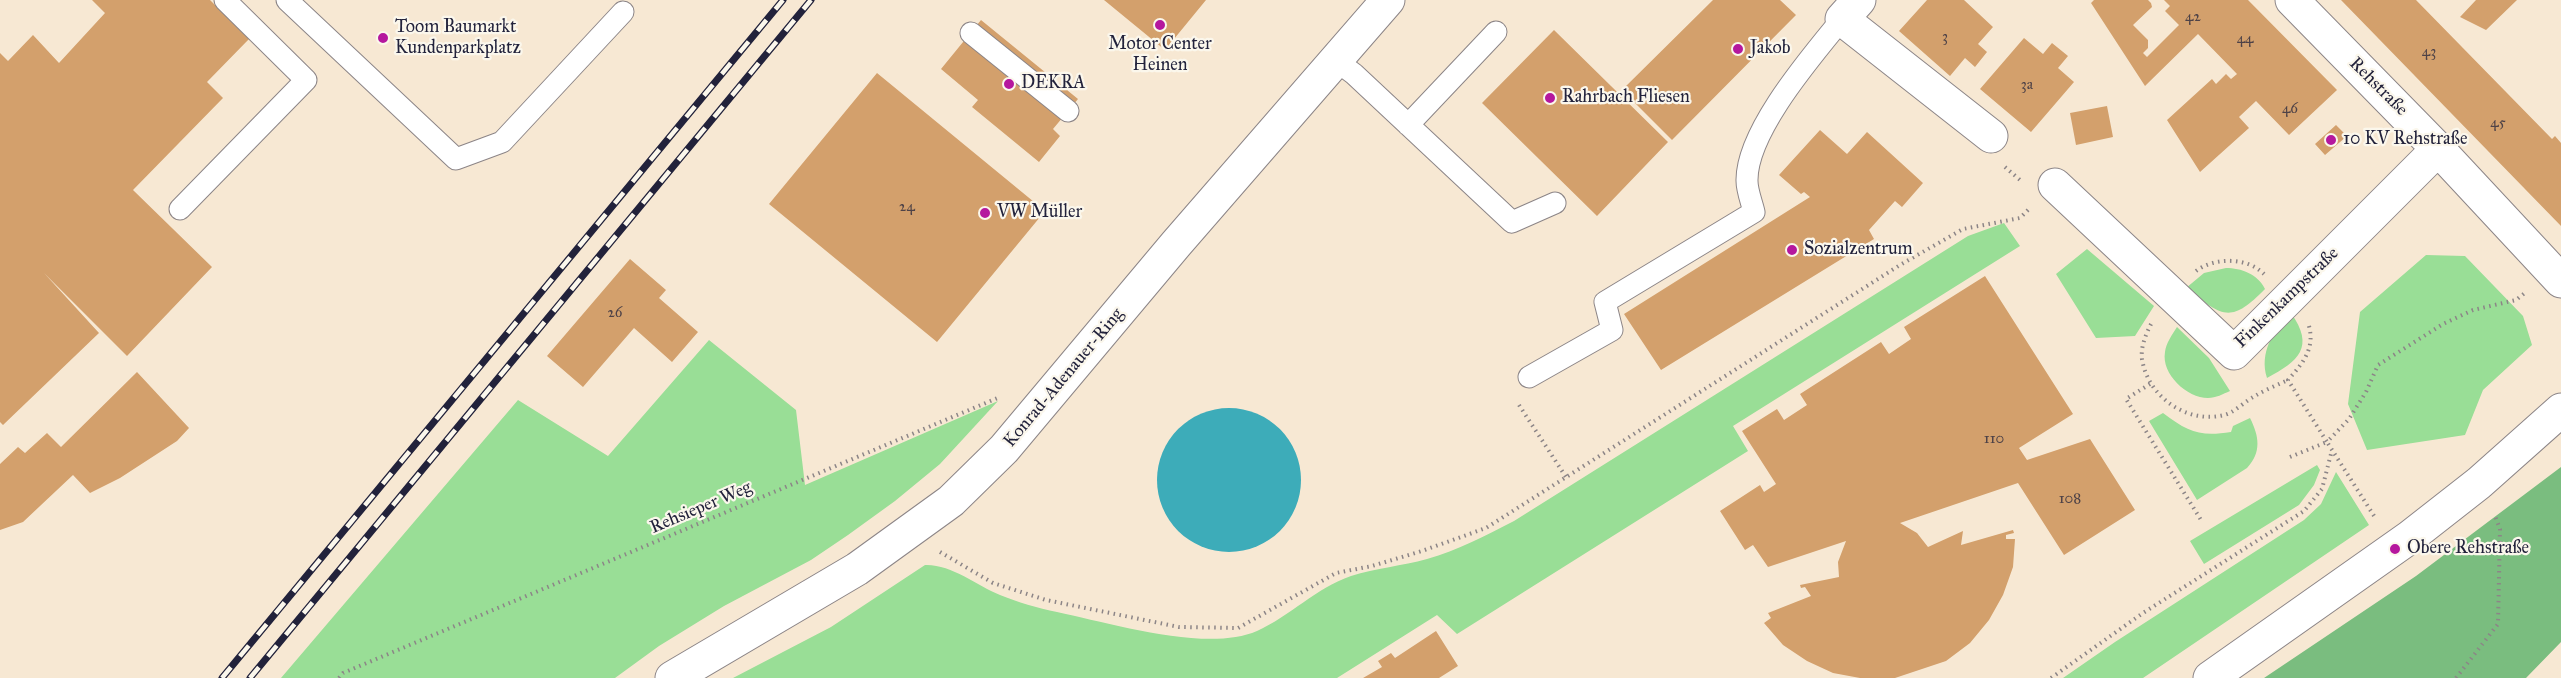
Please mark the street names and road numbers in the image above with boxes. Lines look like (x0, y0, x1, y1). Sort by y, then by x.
street label: Rehstraße (2344, 53, 2412, 121)
street label: Finkenkampstraße (2231, 243, 2343, 353)
street label: Konrad-Adenauer-Ring (999, 304, 1129, 452)
street label: Rehsieper Weg (647, 477, 755, 539)

